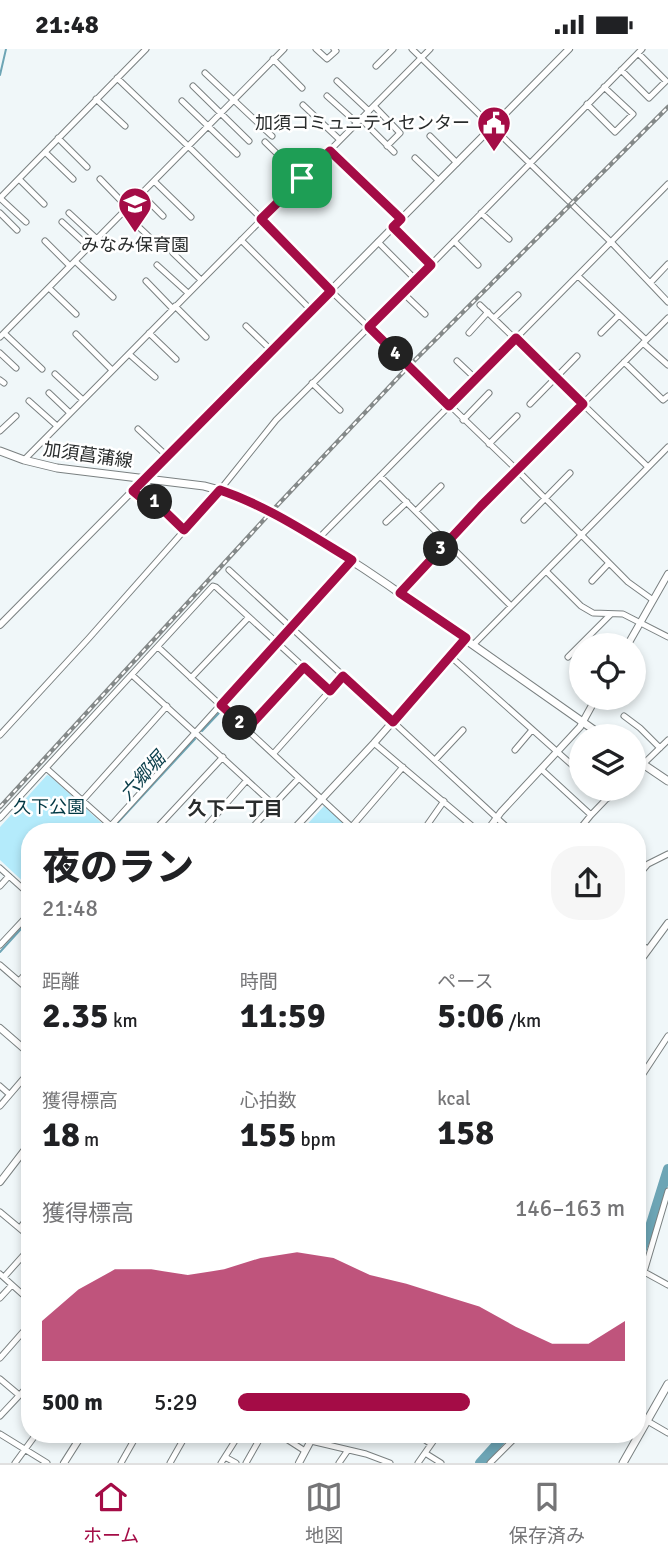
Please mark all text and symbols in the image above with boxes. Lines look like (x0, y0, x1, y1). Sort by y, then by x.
text: 21:48 (35, 9, 99, 41)
public building icon: 加須コミュニティセンター (475, 104, 513, 153)
place label: 加須コミュニティセンター (255, 112, 470, 134)
pin (272, 148, 332, 208)
icon: arrive (283, 159, 321, 197)
school or university icon: みなみ保育園 (116, 185, 154, 234)
place label: みなみ保育園 (81, 234, 189, 256)
pin: 4 (378, 337, 414, 371)
text: 4 (390, 341, 401, 365)
street label: 加須菖蒲線 (42, 438, 134, 472)
pin: 1 (138, 484, 172, 519)
text: 1 (149, 489, 160, 513)
pin: 3 (424, 531, 458, 567)
text: 3 (435, 536, 446, 560)
map controls (569, 633, 646, 801)
button: locate (569, 633, 646, 710)
pin: 2 (222, 705, 258, 741)
text: 2 (234, 710, 245, 734)
button: layers (569, 724, 646, 801)
water label: 六郷堀 (115, 745, 173, 806)
park label: 久下公園 (13, 796, 85, 818)
district label: 久下一丁目 (187, 797, 283, 821)
text: 夜のラン (42, 844, 194, 891)
button: share (551, 846, 625, 920)
text: 21:48 (42, 894, 98, 923)
text: 距離 (42, 970, 80, 994)
text: 時間 (240, 970, 278, 994)
text: ペース (437, 970, 493, 994)
text: 2.35 (42, 994, 109, 1037)
text: 11:59 (240, 994, 326, 1037)
text: 5:06 (437, 994, 504, 1037)
text: km (109, 1009, 138, 1033)
text: /km (504, 1009, 541, 1033)
text: kcal (437, 1087, 471, 1111)
text: 獲得標高 (42, 1089, 118, 1113)
text: 心拍数 (240, 1089, 297, 1113)
text: 158 (437, 1111, 494, 1154)
text: 18 (42, 1113, 80, 1156)
text: 155 (240, 1113, 296, 1156)
text: m (80, 1128, 99, 1152)
text: bpm (296, 1128, 336, 1152)
text: 146–163 m (515, 1194, 625, 1223)
text: 獲得標高 (42, 1199, 134, 1228)
text: 500 m (42, 1388, 103, 1417)
text: 5:29 (154, 1388, 197, 1417)
tab: ホーム (83, 1478, 139, 1548)
tab: 地図 (305, 1478, 343, 1548)
tab: 保存済み (509, 1478, 585, 1548)

